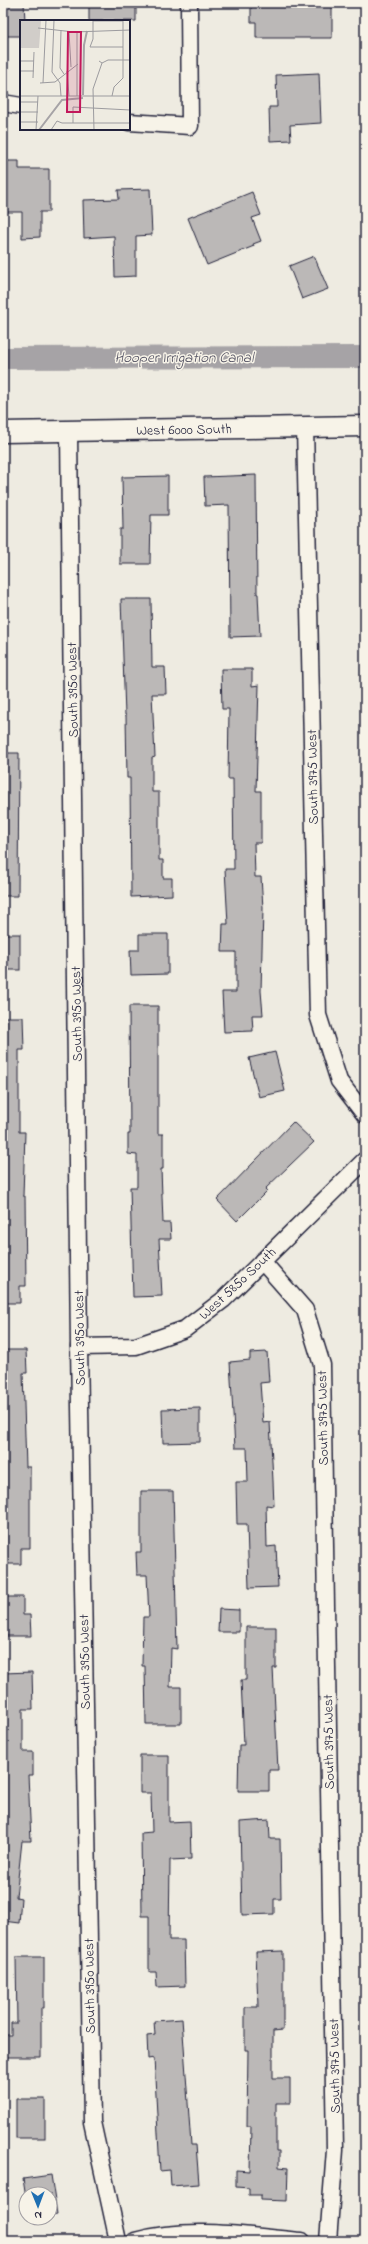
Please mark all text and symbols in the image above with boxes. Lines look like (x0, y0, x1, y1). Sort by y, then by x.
inset map (20, 20, 130, 130)
water label: Hooper Irrigation Canal (114, 347, 256, 370)
street label: West 6000 South (136, 419, 232, 442)
street label: South 3950 West (62, 642, 85, 738)
street label: South 3975 West (302, 729, 325, 825)
street label: South 3950 West (66, 966, 89, 1062)
street label: West 5850 South (195, 1243, 281, 1325)
street label: South 3950 West (69, 1290, 92, 1386)
street label: South 3975 West (312, 1370, 335, 1466)
street label: South 3950 West (74, 1614, 97, 1710)
street label: South 3975 West (318, 1694, 341, 1790)
street label: South 3950 West (79, 1938, 102, 2034)
street label: South 3975 West (324, 2018, 347, 2114)
north arrow (18, 2186, 58, 2226)
text: N (34, 2207, 42, 2223)

